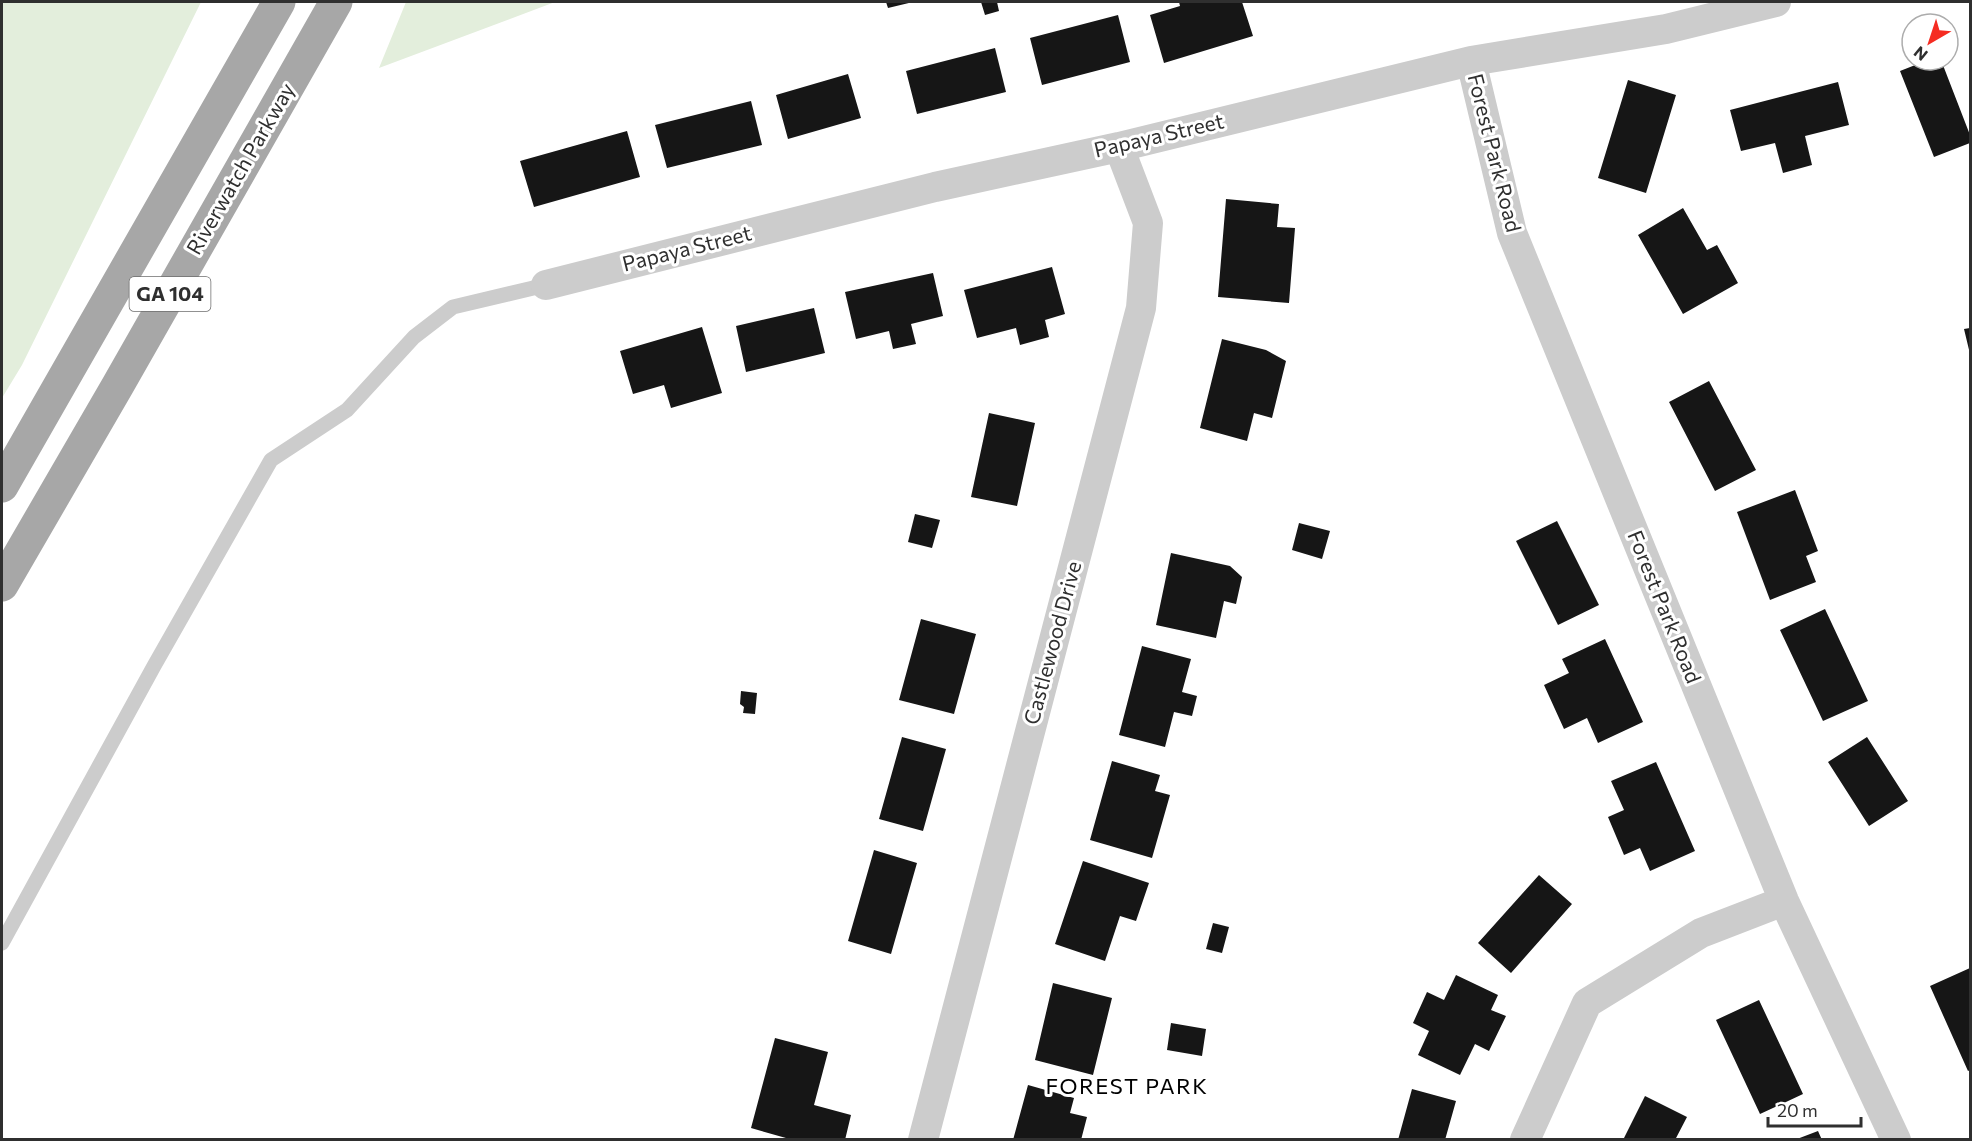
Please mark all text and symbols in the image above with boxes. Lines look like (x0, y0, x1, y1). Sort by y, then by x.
north arrow (1900, 12, 1960, 72)
text: N (1910, 43, 1931, 65)
street label: Forest Park Road (1464, 71, 1527, 234)
street label: Riverwatch Parkway (180, 78, 299, 258)
street label: Papaya Street (1091, 107, 1226, 162)
street label: Papaya Street (619, 219, 754, 276)
road number: GA 104 (130, 277, 210, 311)
street label: Forest Park Road (1623, 526, 1707, 686)
street label: Castlewood Drive (1018, 558, 1085, 727)
district label: FOREST PARK (1045, 1072, 1209, 1099)
scale bar (1768, 1090, 1861, 1128)
text: 20 m (1777, 1099, 1818, 1121)

